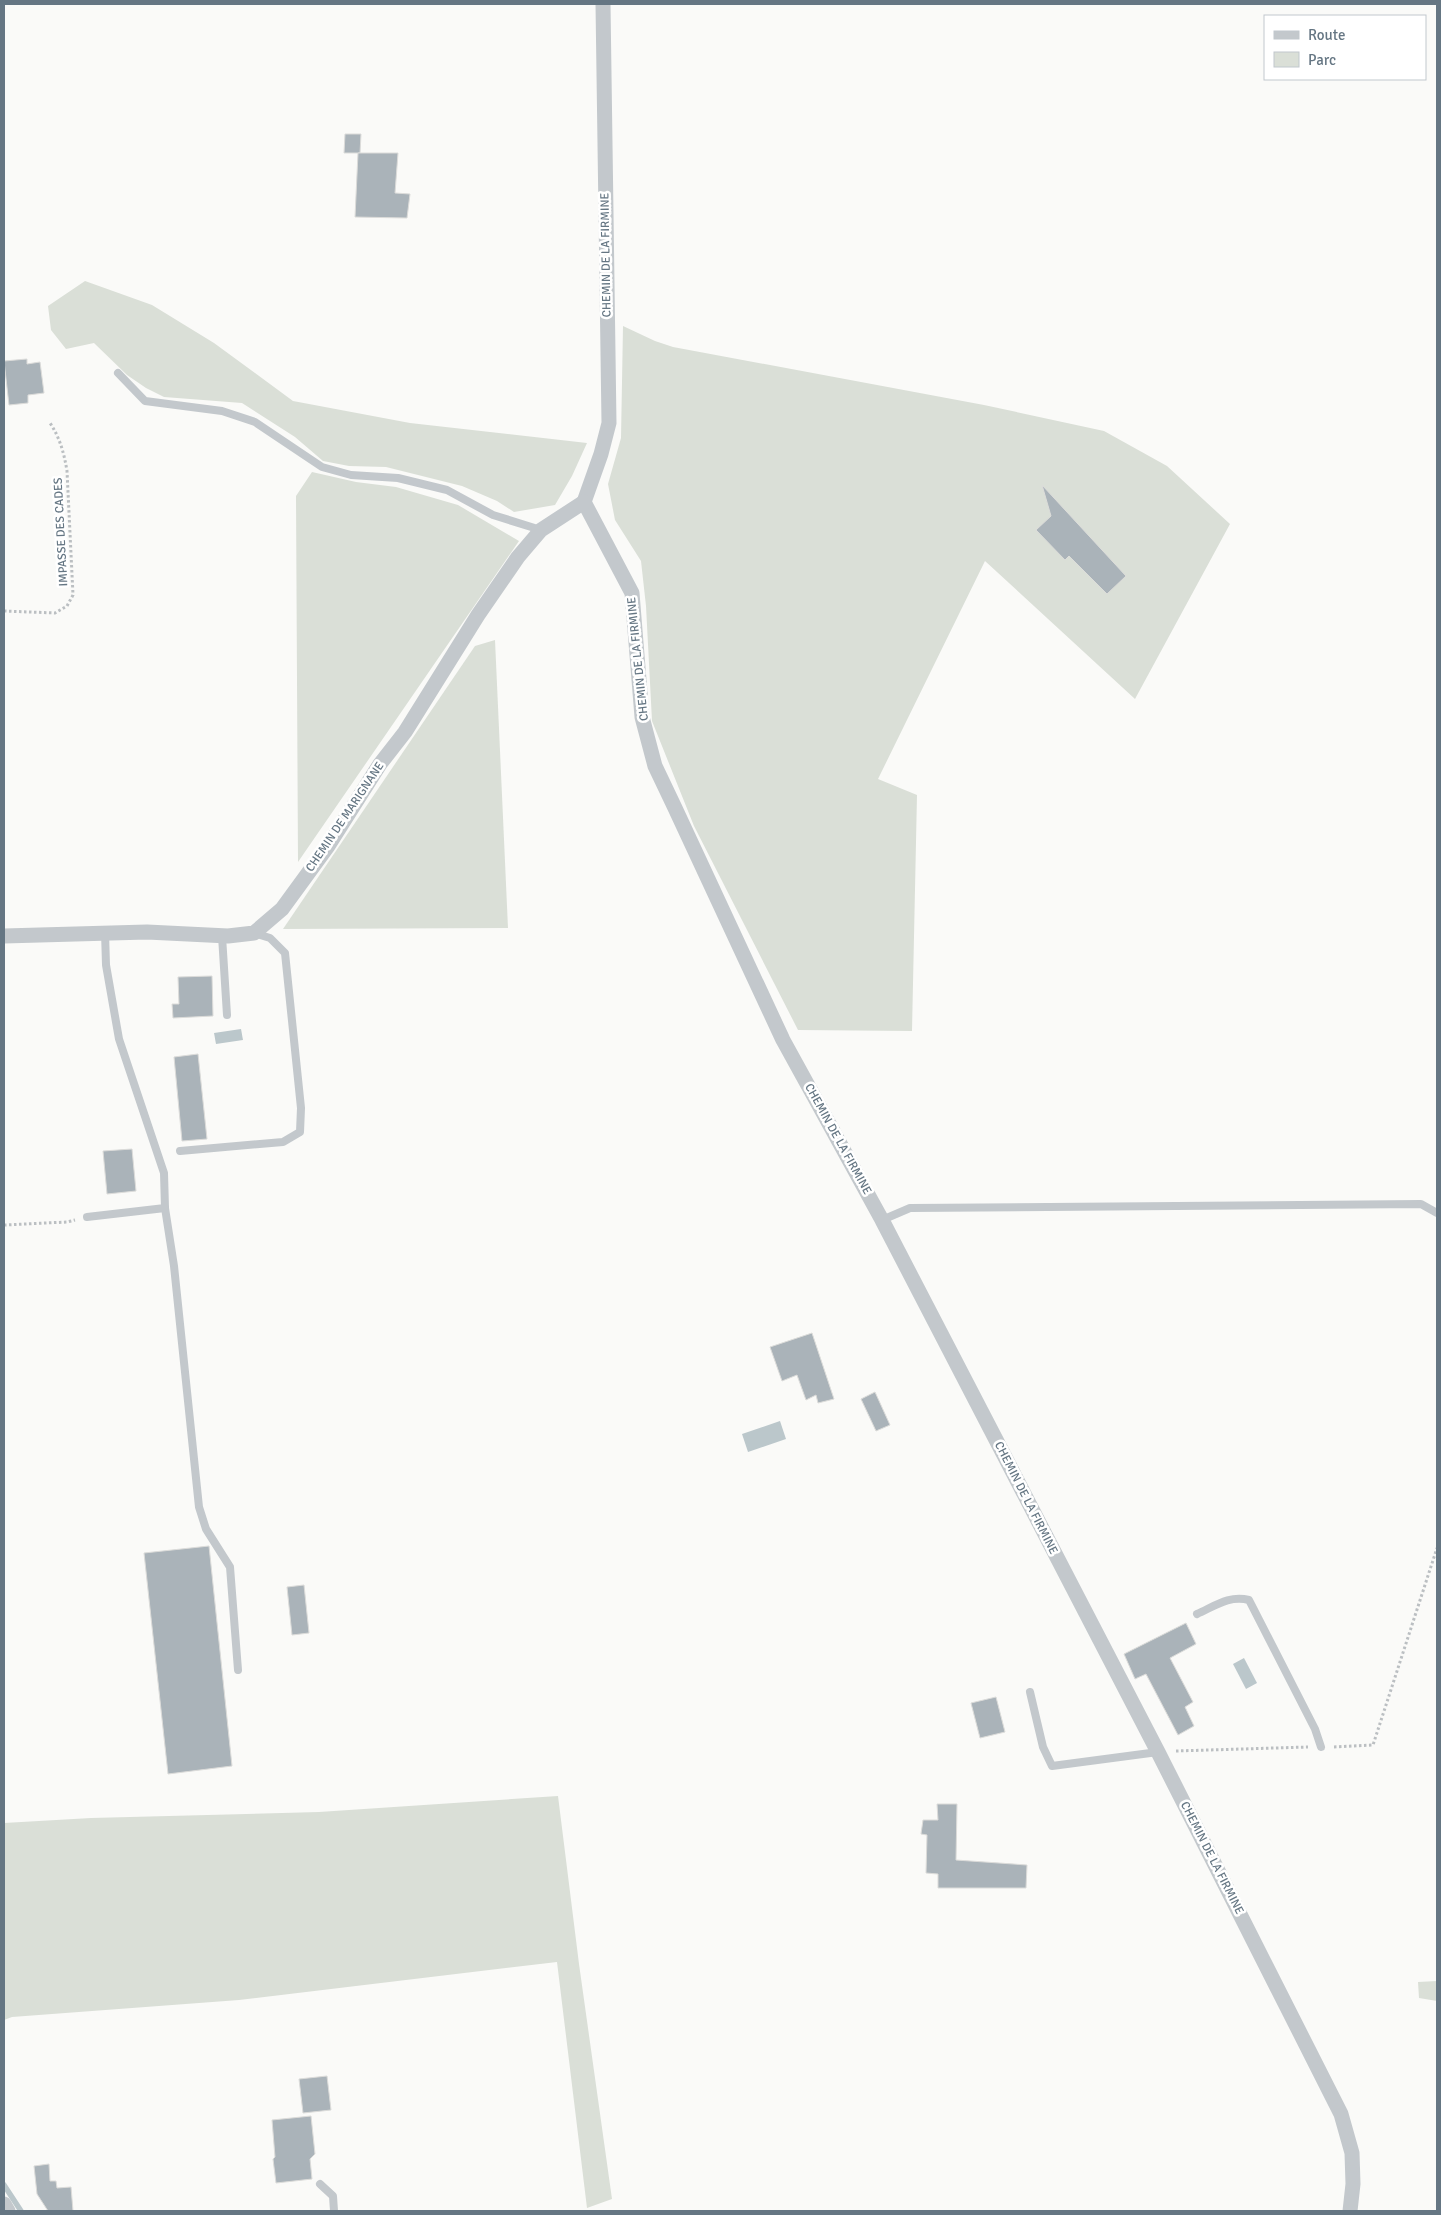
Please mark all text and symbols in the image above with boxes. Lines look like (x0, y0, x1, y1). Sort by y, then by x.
legend (1264, 15, 1426, 80)
text: Route (1308, 26, 1345, 44)
text: Parc (1308, 51, 1336, 69)
street label: CHEMIN DE LA FIRMINE (597, 192, 615, 317)
street label: IMPASSE DES CADES (51, 477, 71, 587)
street label: CHEMIN DE LA FIRMINE (624, 596, 652, 722)
street label: CHEMIN DE MARIGNANE (303, 759, 387, 875)
street label: CHEMIN DE LA FIRMINE (801, 1081, 875, 1197)
street label: CHEMIN DE LA FIRMINE (991, 1439, 1061, 1557)
street label: CHEMIN DE LA FIRMINE (1177, 1799, 1247, 1917)

